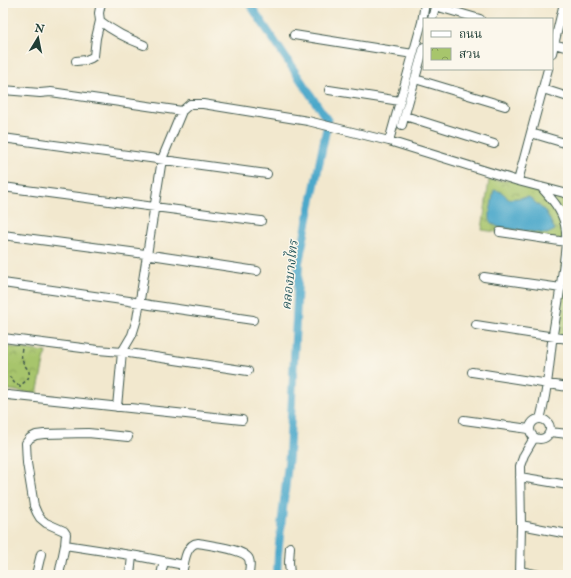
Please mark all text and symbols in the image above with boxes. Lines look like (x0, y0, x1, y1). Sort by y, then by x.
north arrow (18, 18, 58, 58)
legend (423, 18, 553, 70)
text: N (33, 21, 46, 37)
text: ถนน (459, 27, 482, 42)
text: สวน (459, 47, 481, 62)
water label: คลองบางไทร (276, 237, 303, 311)

